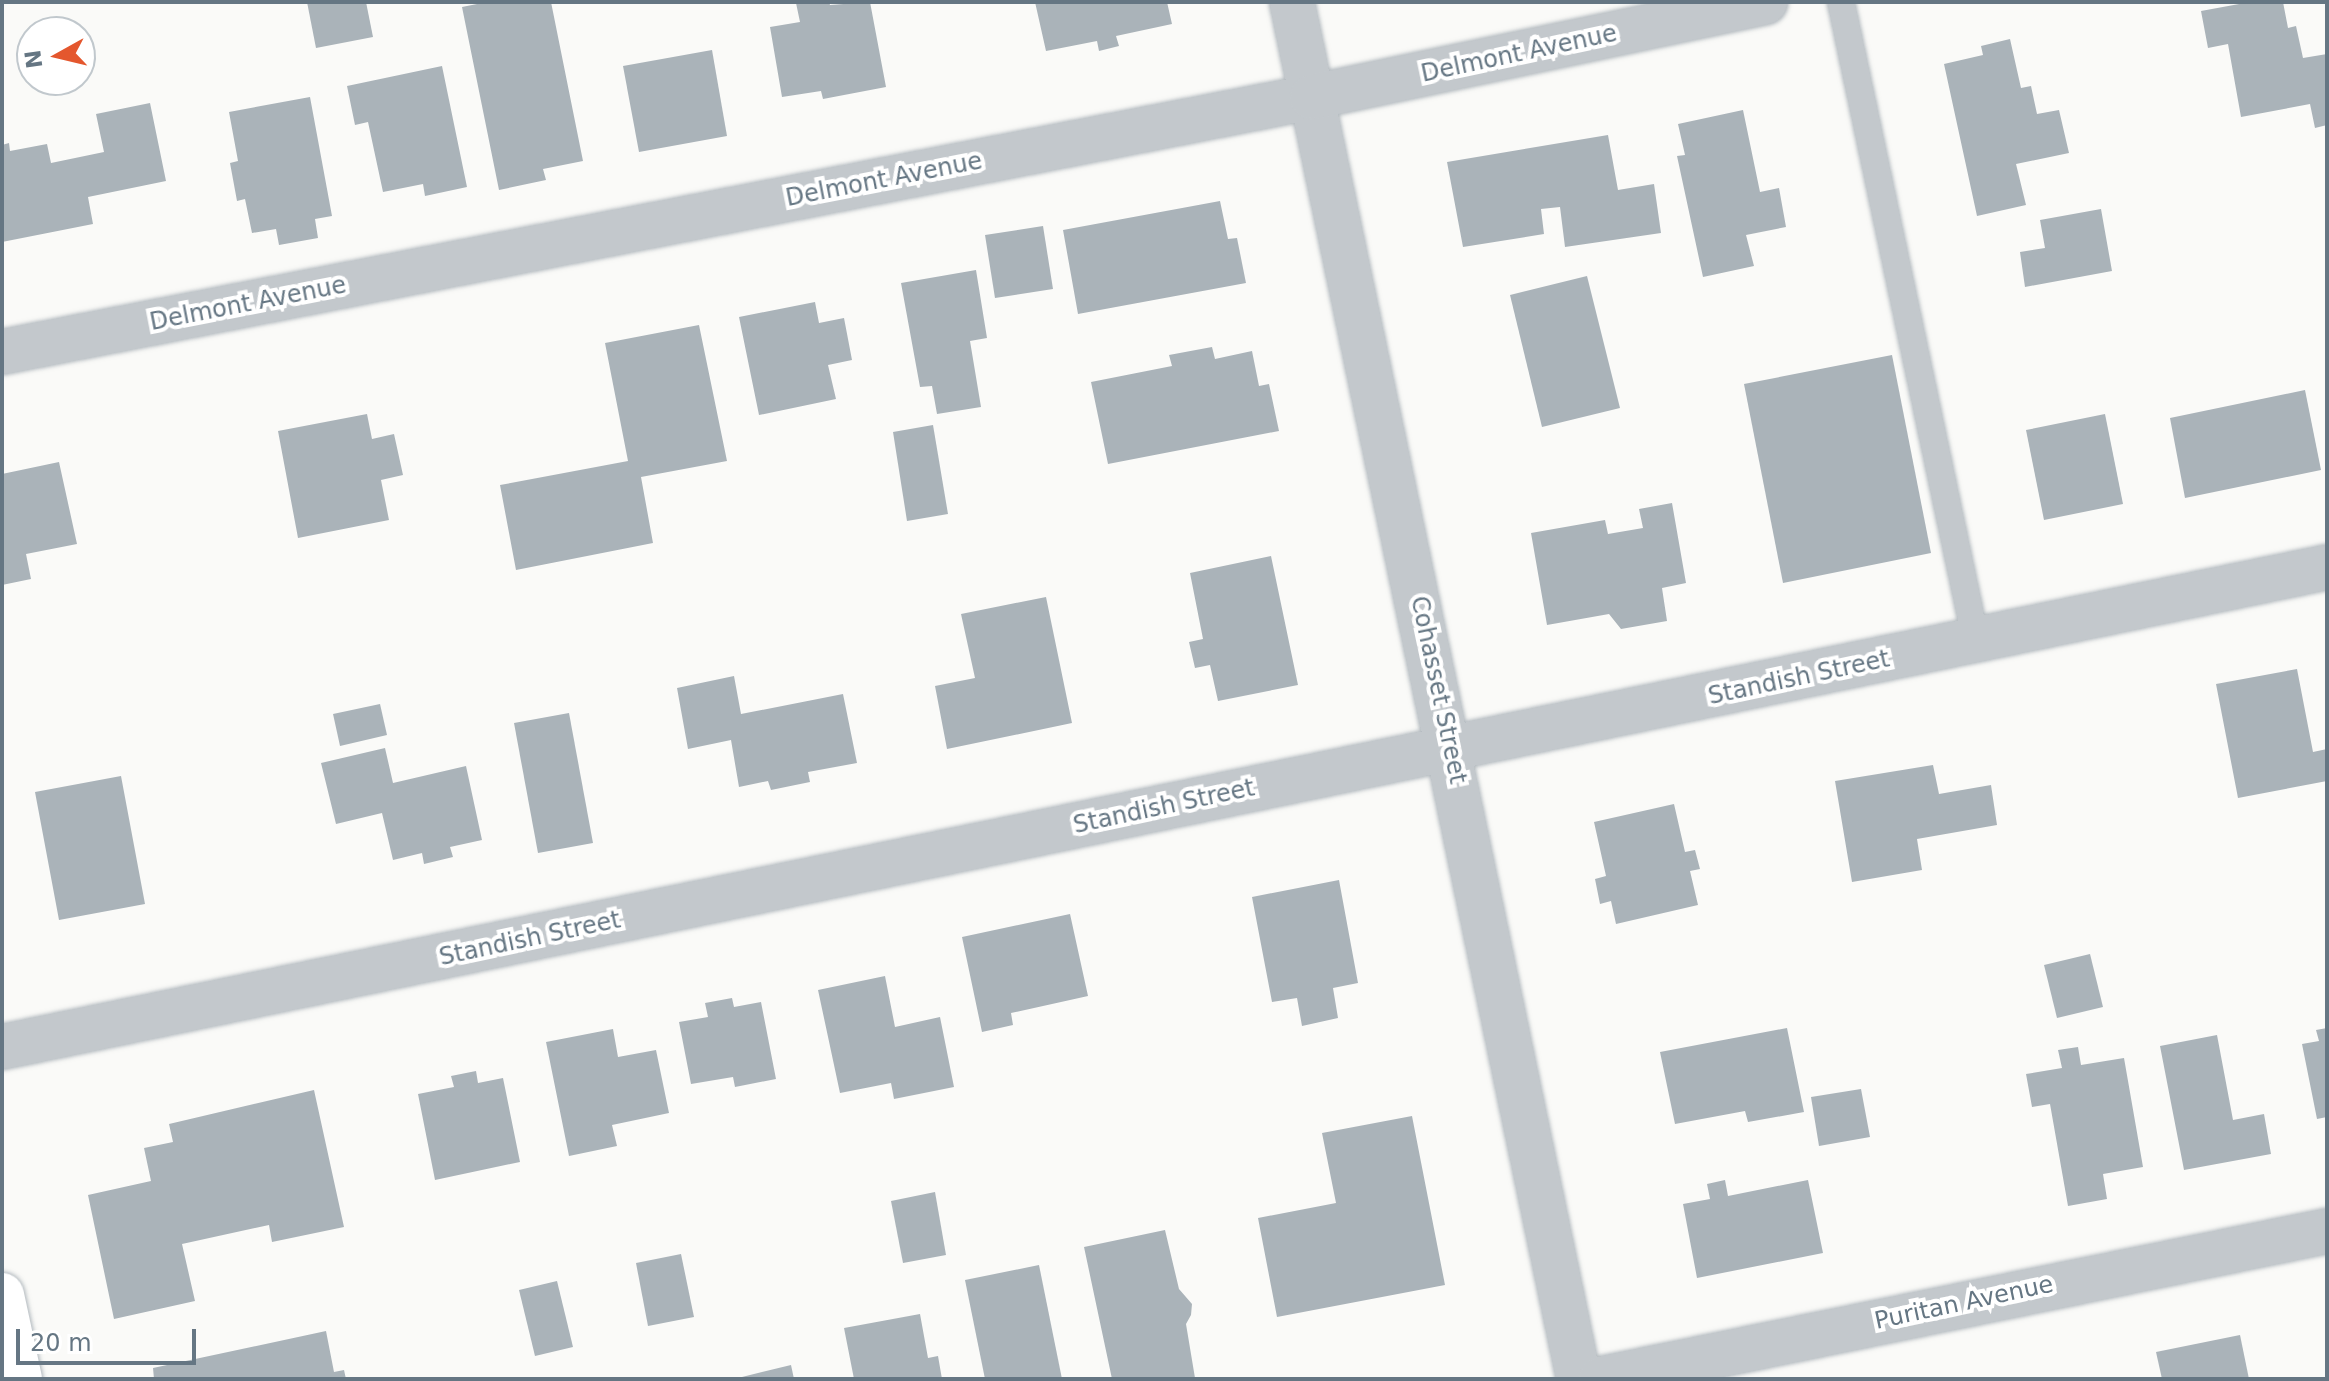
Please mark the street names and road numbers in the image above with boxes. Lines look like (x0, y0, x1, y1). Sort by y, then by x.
street label: Delmont Avenue (1418, 19, 1620, 89)
street label: Delmont Avenue (783, 147, 985, 213)
street label: Delmont Avenue (147, 271, 349, 337)
street label: Cohasset Street (1404, 594, 1472, 786)
street label: Standish Street (1706, 645, 1892, 711)
street label: Standish Street (1071, 774, 1257, 840)
street label: Standish Street (437, 906, 623, 972)
street label: Puritan Avenue (1872, 1270, 2056, 1336)

